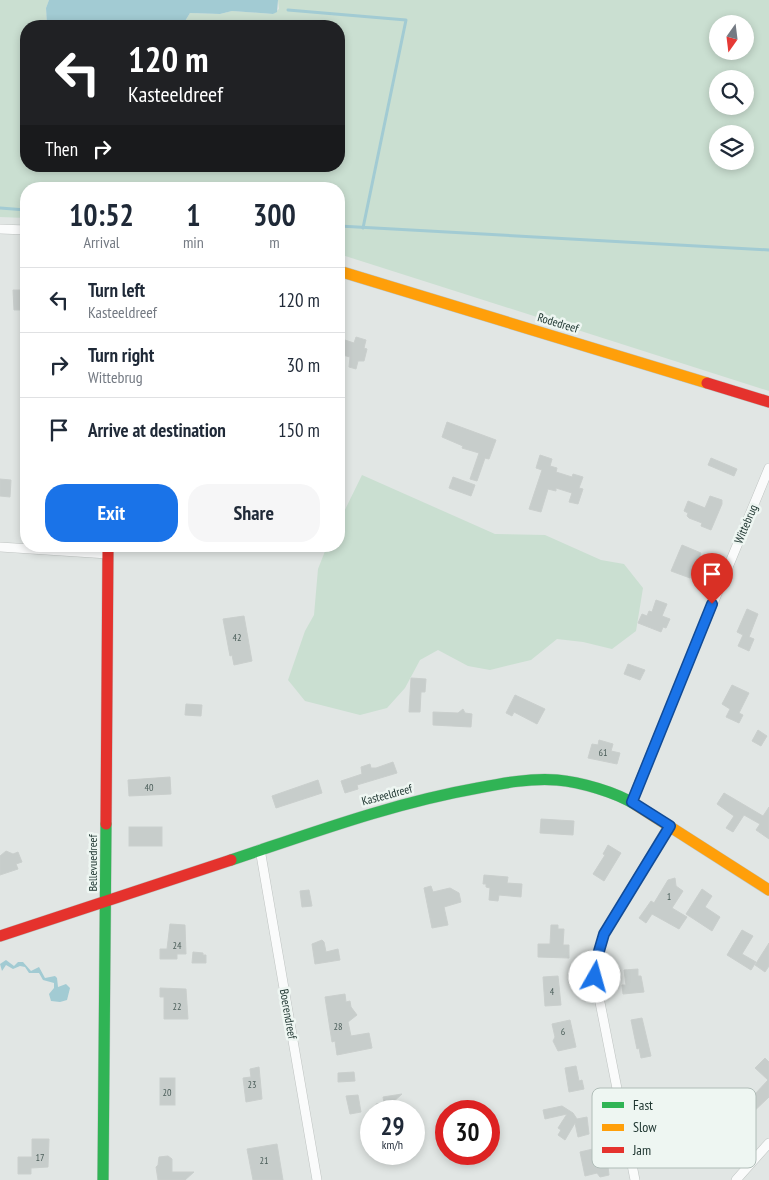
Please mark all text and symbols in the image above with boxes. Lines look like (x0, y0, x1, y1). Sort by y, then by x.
north arrow (709, 15, 754, 60)
map controls (709, 15, 754, 170)
text: 120 m (128, 36, 209, 82)
icon: left (45, 40, 110, 105)
button: search (709, 70, 754, 115)
text: Kasteeldreef (128, 80, 223, 108)
button: layers (709, 125, 754, 170)
icon: right (88, 135, 116, 163)
text: Then (45, 137, 78, 161)
text: 10:52 (69, 195, 134, 234)
text: 1 (186, 195, 201, 234)
text: 300 (253, 195, 296, 234)
text: Arrival (83, 232, 120, 252)
text: min (183, 232, 204, 252)
text: m (269, 232, 280, 252)
text: Turn left (88, 278, 145, 302)
icon: left (45, 286, 73, 314)
text: 120 m (278, 288, 320, 312)
text: Kasteeldreef (88, 302, 157, 322)
street label: Rodedreef (536, 309, 581, 336)
text: Turn right (88, 343, 154, 367)
icon: right (45, 351, 73, 379)
text: 30 m (287, 353, 320, 377)
text: Wittebrug (88, 367, 143, 387)
icon: arrive (45, 416, 73, 444)
text: Arrive at destination (88, 418, 226, 442)
text: 150 m (278, 418, 320, 442)
button: Exit (45, 484, 178, 542)
button: Share (188, 484, 320, 542)
street label: Wittebrug (731, 502, 760, 546)
pin (691, 553, 733, 604)
icon: arrive (698, 560, 726, 588)
house number: 42 (233, 631, 242, 644)
house number: 61 (599, 746, 608, 759)
street label: Kasteeldreef (360, 780, 415, 808)
house number: 40 (145, 781, 154, 794)
street label: Bellevuedreef (85, 834, 100, 892)
house number: 1 (667, 890, 671, 903)
house number: 24 (173, 939, 182, 952)
position arrow (568, 950, 620, 1002)
house number: 4 (550, 985, 555, 998)
street label: Boerendreef (277, 988, 300, 1041)
house number: 22 (173, 1000, 182, 1013)
house number: 28 (334, 1020, 343, 1033)
house number: 6 (561, 1025, 566, 1038)
house number: 23 (248, 1078, 257, 1091)
house number: 20 (163, 1086, 172, 1099)
legend (592, 1088, 756, 1168)
text: Fast (633, 1096, 653, 1114)
speed limit sign: 30 (435, 1100, 500, 1165)
text: 29 (381, 1110, 404, 1142)
text: Slow (633, 1118, 657, 1136)
text: km/h (382, 1137, 403, 1152)
text: Jam (632, 1141, 651, 1159)
house number: 17 (36, 1151, 45, 1164)
house number: 21 (260, 1154, 269, 1167)

